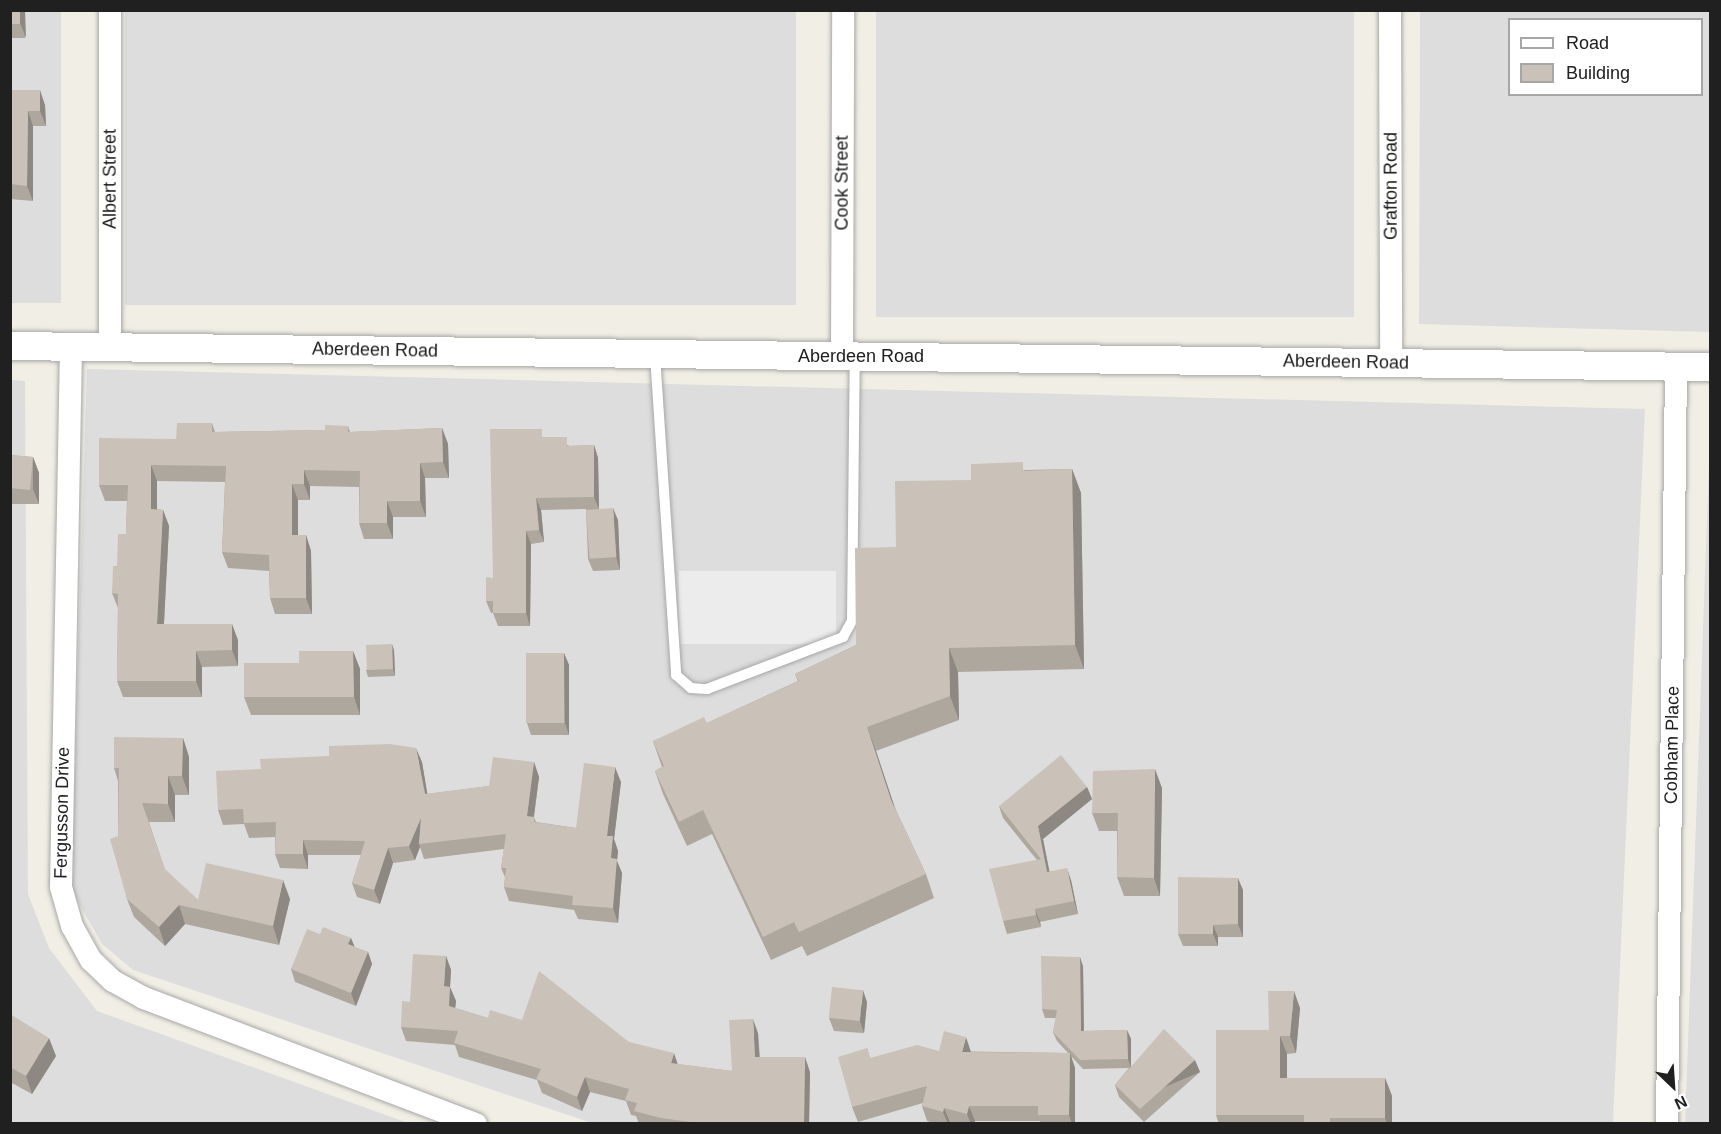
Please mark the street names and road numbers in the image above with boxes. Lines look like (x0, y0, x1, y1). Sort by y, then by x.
street label: Albert Street (99, 129, 121, 229)
street label: Grafton Road (1380, 132, 1402, 240)
street label: Cook Street (831, 135, 853, 231)
street label: Aberdeen Road (312, 338, 438, 362)
street label: Aberdeen Road (798, 345, 924, 367)
street label: Aberdeen Road (1283, 350, 1409, 374)
street label: Cobham Place (1660, 686, 1684, 804)
street label: Fergusson Drive (50, 747, 74, 879)

